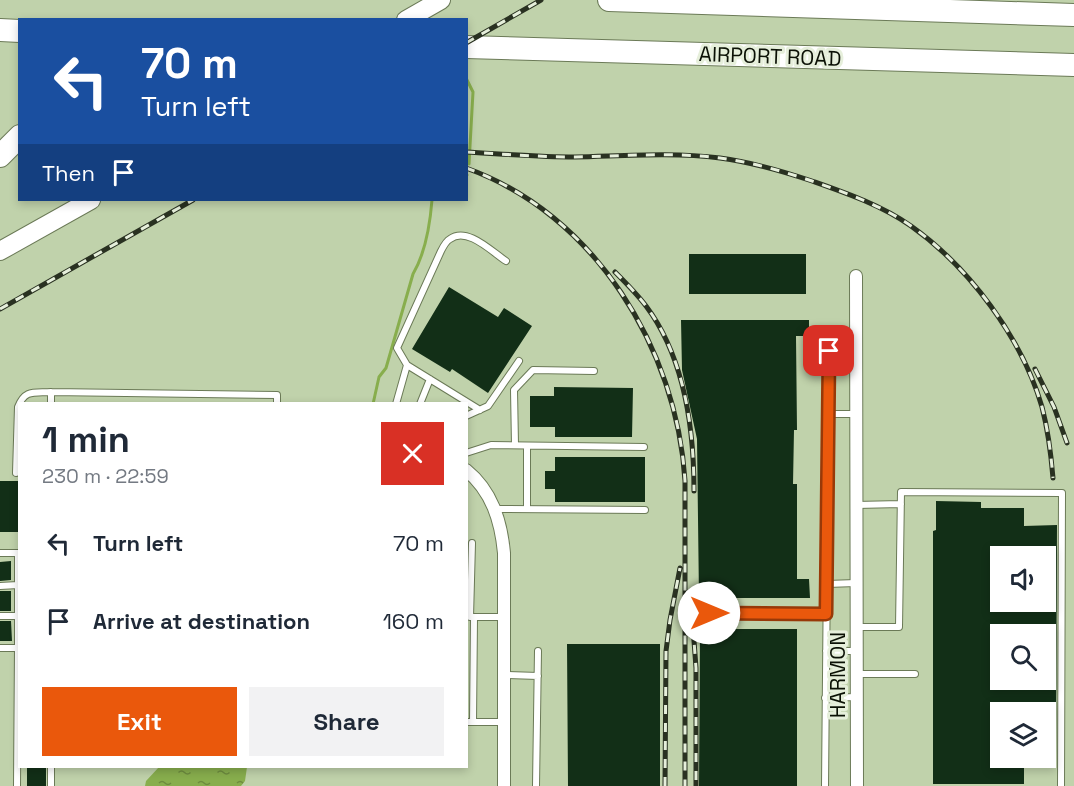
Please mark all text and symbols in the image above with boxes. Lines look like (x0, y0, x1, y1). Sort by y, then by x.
text: 70 m (141, 37, 238, 90)
street label: AIRPORT ROAD (698, 40, 842, 72)
icon: left (42, 42, 120, 120)
text: Turn left (141, 89, 251, 124)
icon: arrive (107, 156, 140, 189)
text: Then (42, 159, 95, 187)
pin (803, 325, 854, 376)
icon: arrive (812, 334, 845, 367)
text: 1 min (42, 417, 130, 463)
button: close (381, 422, 444, 485)
text: 230 m · 22:59 (42, 463, 169, 489)
icon: left (42, 527, 75, 560)
text: Turn left (93, 529, 183, 557)
text: 70 m (393, 529, 444, 557)
map controls (990, 546, 1056, 768)
button: sound (990, 546, 1056, 612)
position arrow (677, 581, 741, 645)
icon: arrive (42, 605, 75, 638)
text: Arrive at destination (93, 607, 310, 635)
text: 160 m (383, 607, 444, 635)
button: search (990, 624, 1056, 690)
street label: HARMON (824, 632, 851, 718)
button: Exit (42, 687, 237, 756)
button: Share (249, 687, 444, 756)
button: layers (990, 702, 1056, 768)

